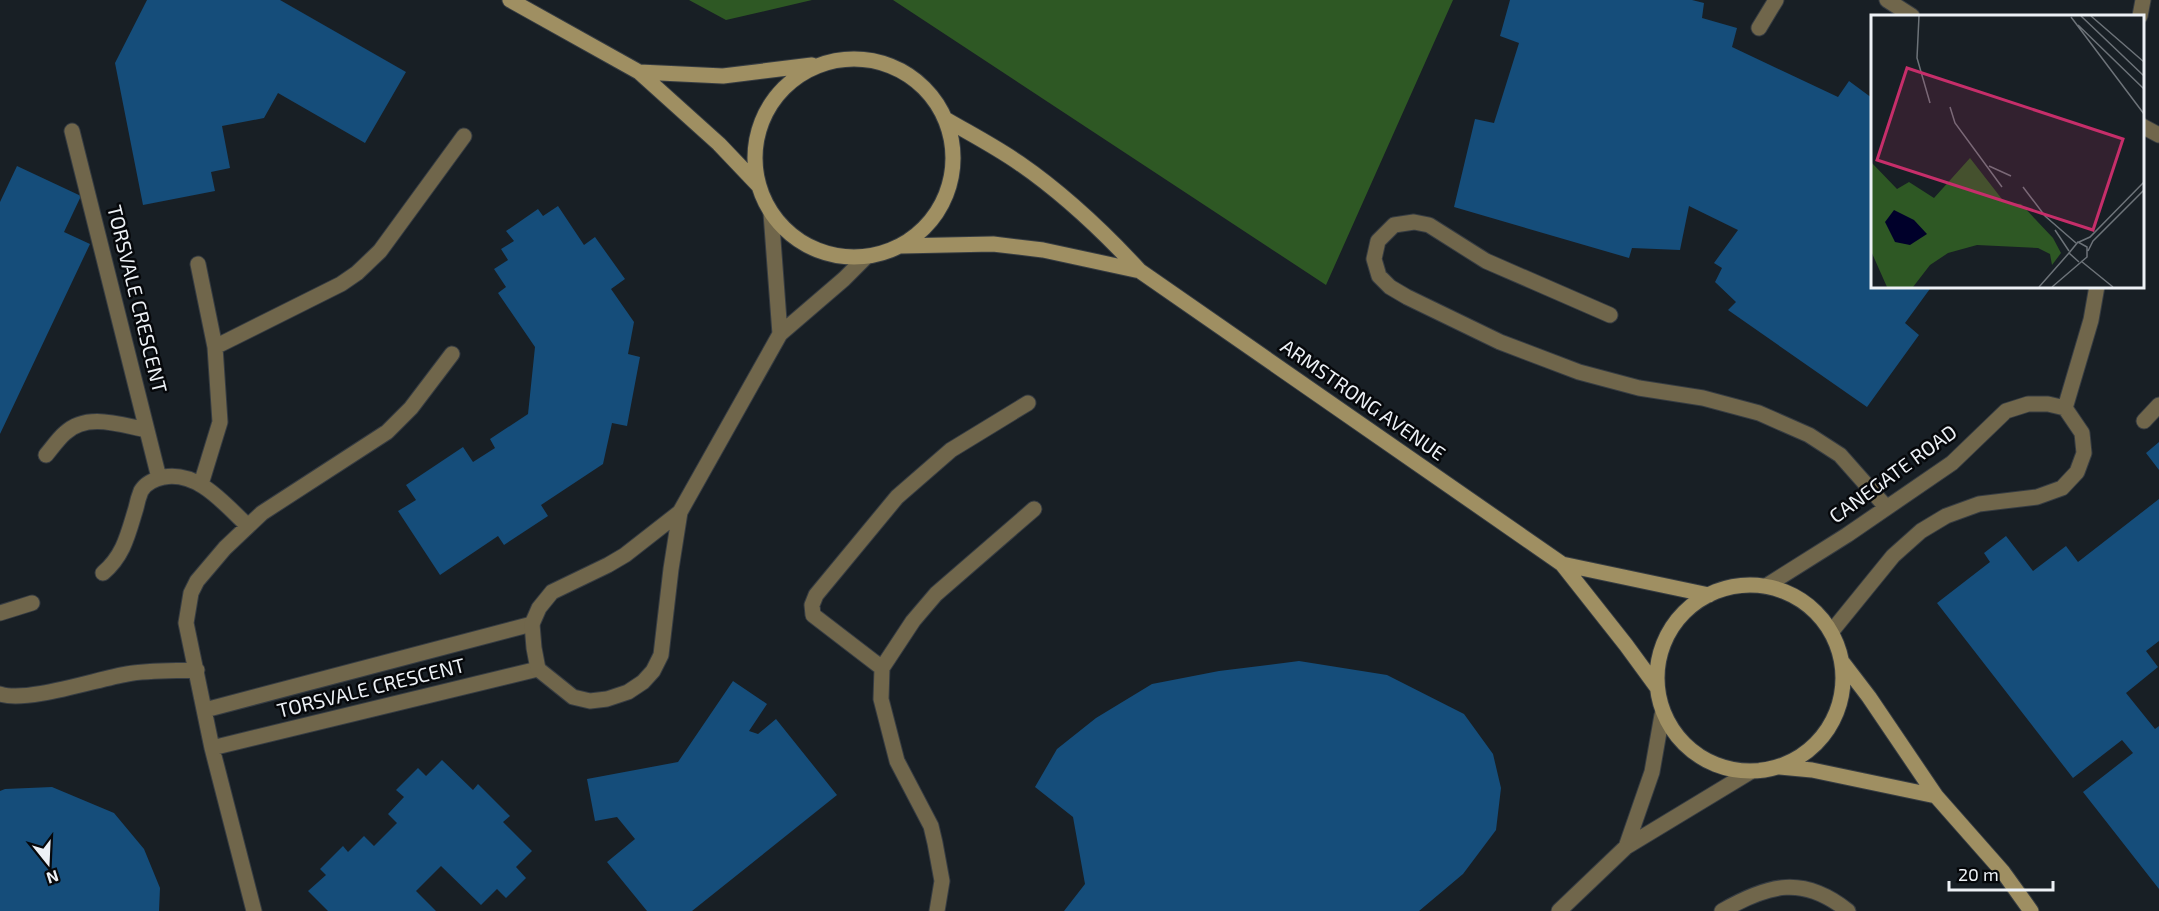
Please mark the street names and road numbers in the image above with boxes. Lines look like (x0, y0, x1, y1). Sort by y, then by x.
street label: TORSVALE CRESCENT (103, 202, 173, 395)
street label: ARMSTRONG AVENUE (1277, 333, 1450, 465)
street label: CANEGATE ROAD (1824, 419, 1961, 527)
street label: TORSVALE CRESCENT (274, 652, 467, 722)

